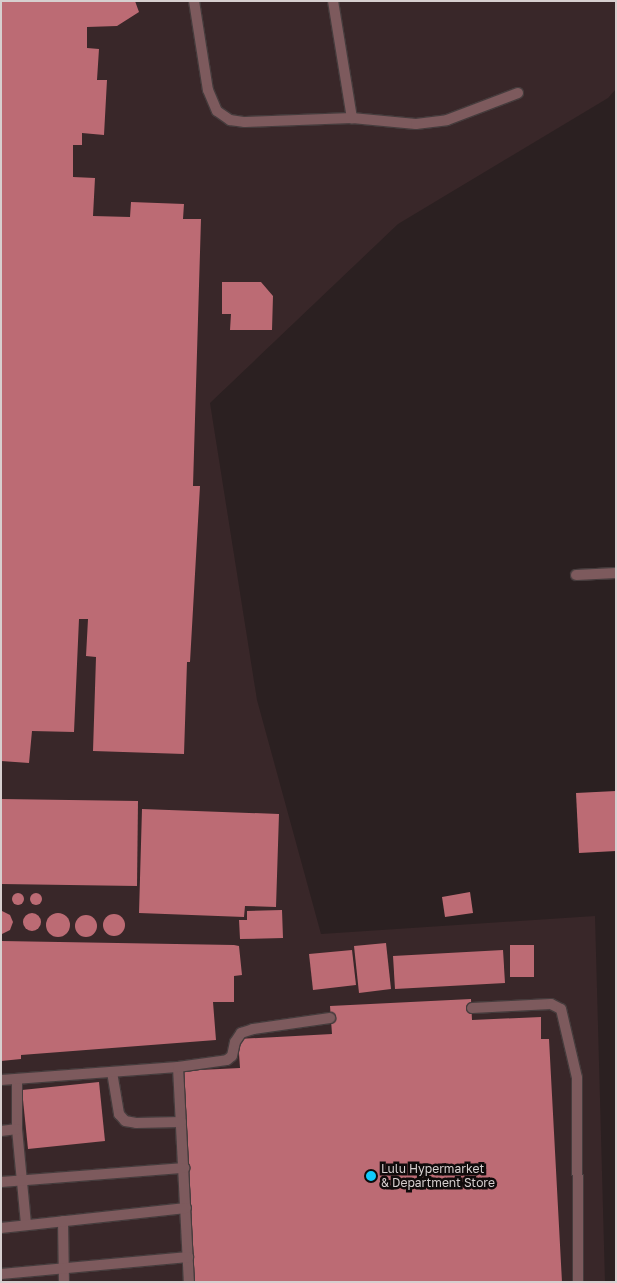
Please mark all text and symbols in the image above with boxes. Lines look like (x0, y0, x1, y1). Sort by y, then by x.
place label: Lulu Hypermarket & Department Store (381, 1162, 495, 1190)
marker: Lulu Hypermarket & Department Store (365, 1170, 377, 1182)

